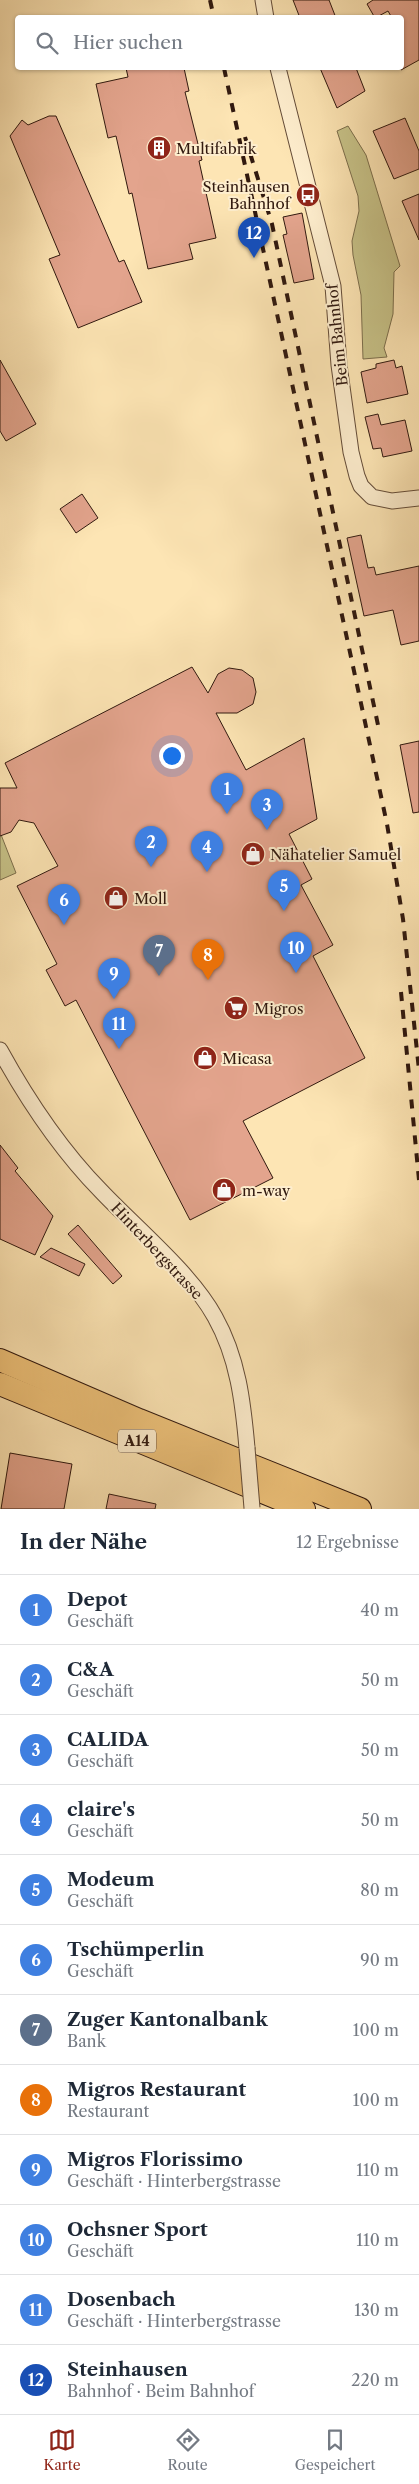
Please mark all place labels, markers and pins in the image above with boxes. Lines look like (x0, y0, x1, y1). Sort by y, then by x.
building icon: Multifabrik (146, 135, 172, 161)
place label: Multifabrik (176, 139, 258, 158)
place label: Steinhausen Bahnhof (202, 177, 292, 213)
bus stop icon: Steinhausen Bahnhof (295, 182, 321, 208)
pin: 12 (238, 217, 270, 258)
pin: 1 (211, 773, 243, 814)
pin: 3 (251, 789, 283, 830)
pin: 2 (135, 826, 167, 867)
pin: 4 (191, 831, 223, 872)
shop icon: Nähatelier Samuel (240, 841, 266, 867)
place label: Nähatelier Samuel (270, 845, 402, 864)
pin: 5 (268, 870, 300, 911)
pin: 6 (48, 884, 80, 925)
shop icon: Moll (103, 885, 129, 911)
place label: Moll (134, 889, 167, 908)
pin: 10 (280, 932, 312, 973)
pin: 7 (143, 935, 175, 976)
pin: 8 (192, 939, 224, 980)
pin: 9 (98, 958, 130, 999)
supermarket icon: Migros (223, 995, 249, 1021)
place label: Migros (254, 999, 303, 1018)
pin: 11 (103, 1008, 135, 1049)
shop icon: Micasa (192, 1045, 218, 1071)
place label: Micasa (222, 1049, 272, 1068)
shop icon: m-way (211, 1177, 237, 1203)
place label: m-way (242, 1181, 291, 1200)

